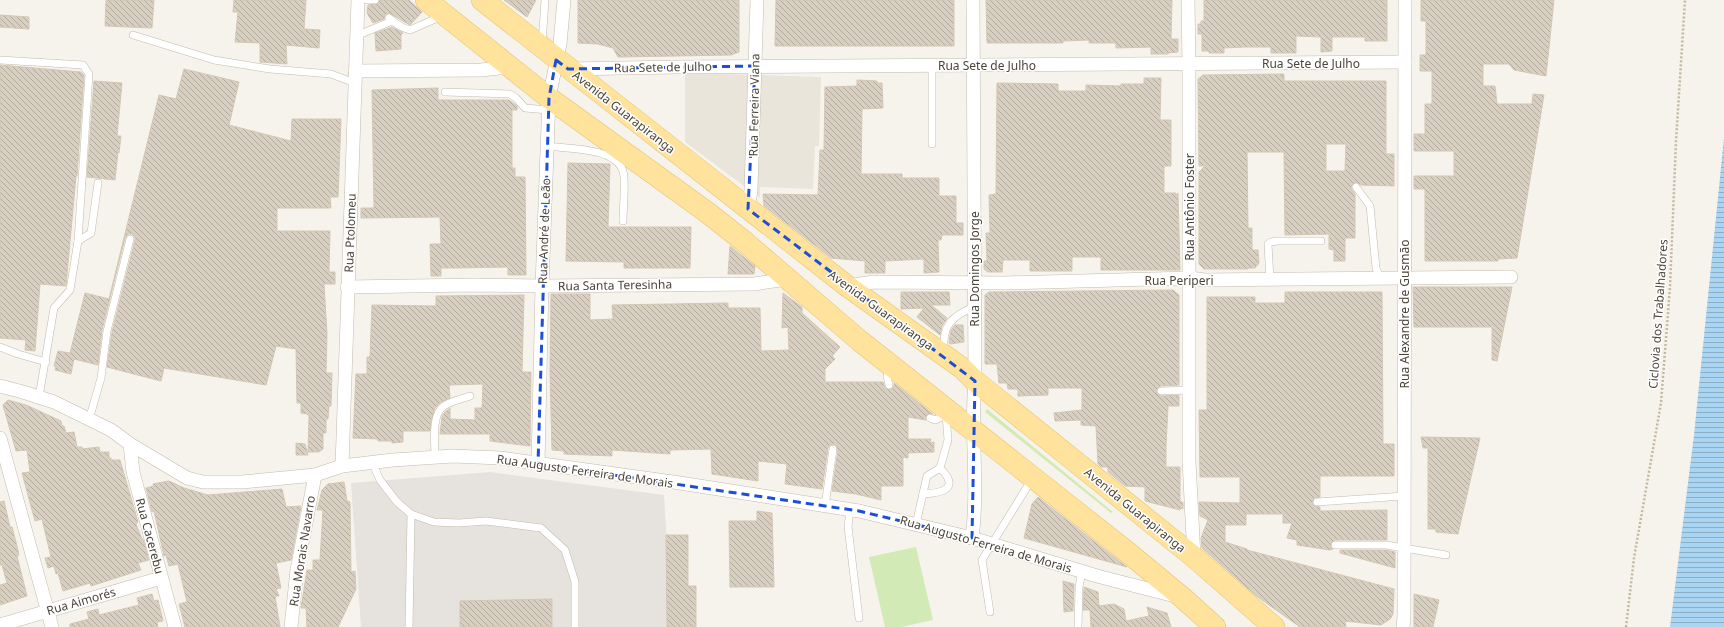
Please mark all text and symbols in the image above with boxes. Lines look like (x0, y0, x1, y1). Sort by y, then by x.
street label: Rua Ferreira Viana (745, 53, 763, 157)
street label: Rua Sete de Julho (1262, 55, 1360, 72)
street label: Rua Sete de Julho (938, 57, 1036, 74)
street label: Rua Sete de Julho (614, 58, 712, 76)
street label: Avenida Guarapiranga (569, 66, 679, 158)
street label: Rua Antônio Foster (1181, 153, 1198, 261)
street label: Rua André de Leão (534, 178, 554, 284)
street label: Rua Ptolomeu (340, 193, 360, 273)
street label: Rua Domingos Jorge (966, 211, 983, 327)
street label: Ciclovia dos Trabalhadores (1644, 238, 1672, 389)
street label: Rua Alexandre de Gusmão (1396, 240, 1413, 388)
street label: Avenida Guarapiranga (825, 266, 937, 354)
street label: Rua Periperi (1144, 272, 1214, 289)
street label: Rua Santa Teresinha (558, 276, 672, 294)
street label: Rua Augusto Ferreira de Morais (496, 450, 674, 492)
street label: Avenida Guarapiranga (1081, 464, 1189, 556)
street label: Rua Morais Navarro (285, 494, 319, 608)
street label: Rua Cacerebu (132, 496, 168, 576)
street label: Rua Augusto Ferreira de Morais (898, 511, 1074, 577)
street label: Rua Aimorés (44, 583, 118, 619)

